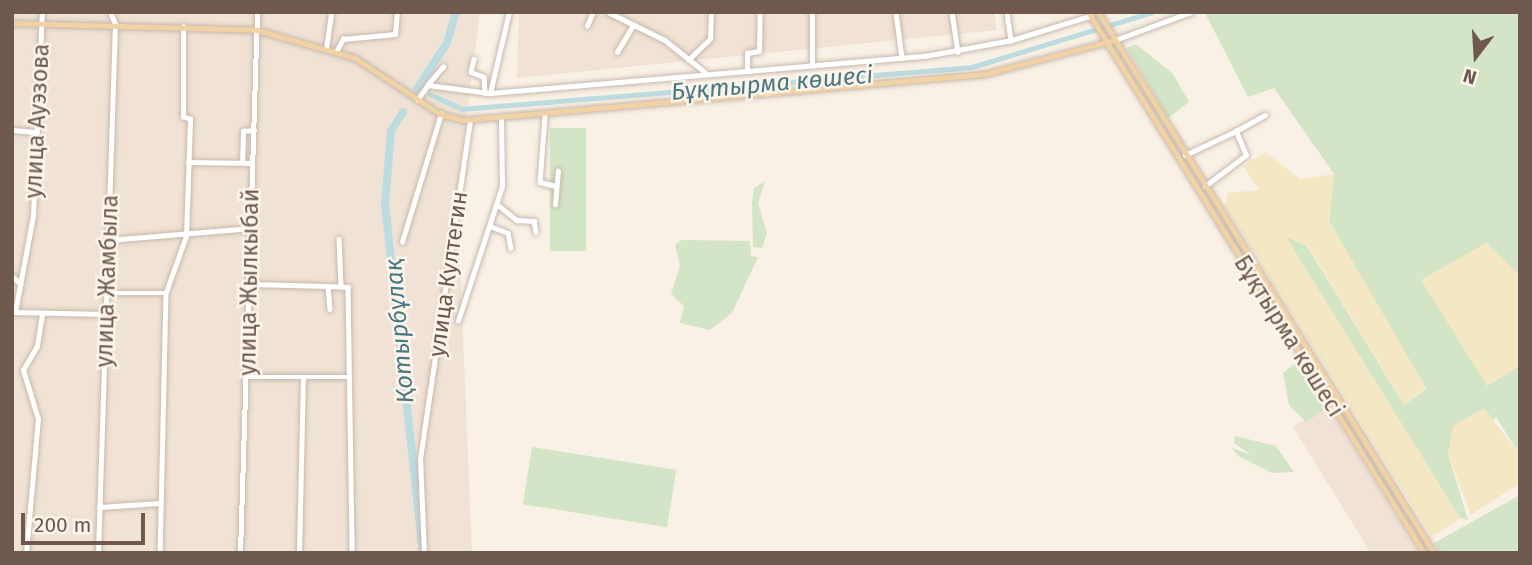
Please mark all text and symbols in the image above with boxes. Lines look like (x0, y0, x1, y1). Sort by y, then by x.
north arrow (1441, 21, 1511, 91)
street label: улица Ауэзова (19, 43, 55, 199)
water label: Бұқтырма көшесі (670, 61, 874, 107)
text: N (1460, 64, 1479, 89)
street label: улица Жылкыбай (234, 188, 264, 376)
street label: улица Култегин (423, 189, 473, 359)
street label: улица Жамбыла (90, 194, 124, 368)
street label: Бұқтырма көшесі (1228, 250, 1350, 422)
water label: Қотырбұлақ (379, 257, 421, 405)
scale bar (24, 498, 149, 542)
text: 200 m (34, 512, 91, 538)

